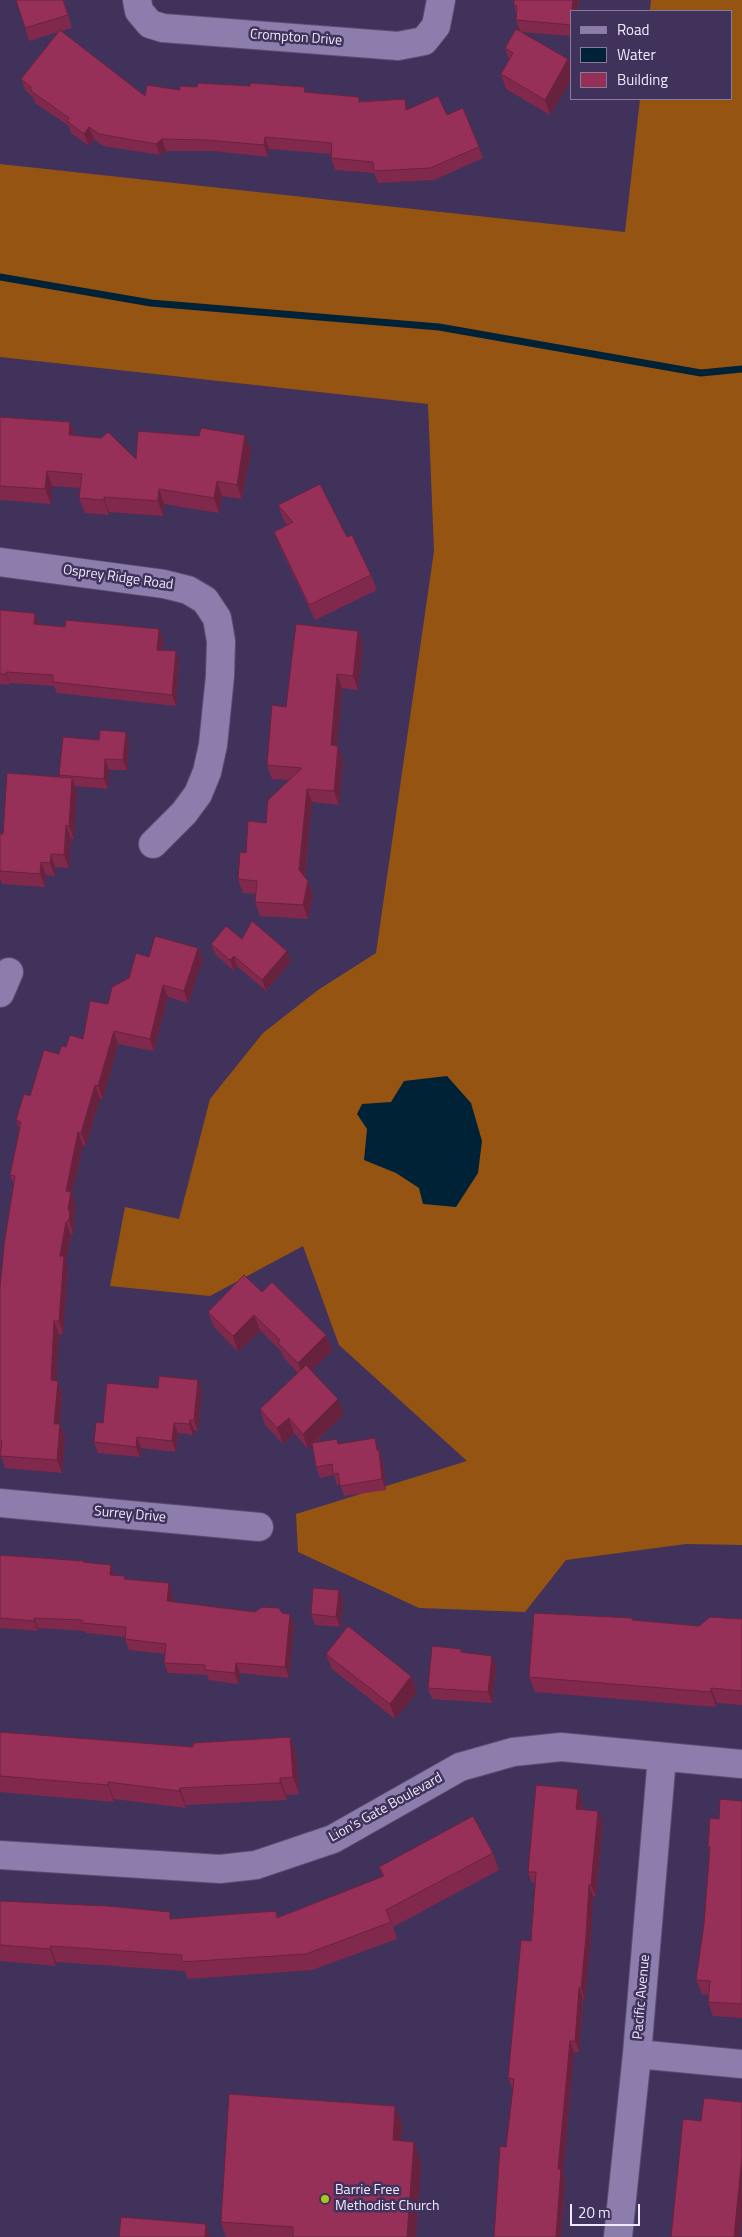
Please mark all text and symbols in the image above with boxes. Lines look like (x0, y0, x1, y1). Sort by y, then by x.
legend (570, 10, 732, 100)
text: Road (617, 18, 649, 41)
street label: Crompton Drive (249, 26, 343, 50)
text: Water (617, 43, 656, 66)
text: Building (617, 68, 668, 91)
street label: Osprey Ridge Road (62, 562, 174, 594)
street label: Surrey Drive (93, 1503, 167, 1527)
street label: Lion's Gate Boulevard (326, 1770, 446, 1846)
street label: Pacific Avenue (630, 1954, 654, 2040)
place label: Barrie Free Methodist Church (335, 2183, 439, 2216)
marker: Barrie Free Methodist Church (319, 2193, 331, 2205)
scale bar (572, 2194, 642, 2226)
text: 20 m (578, 2201, 611, 2224)

